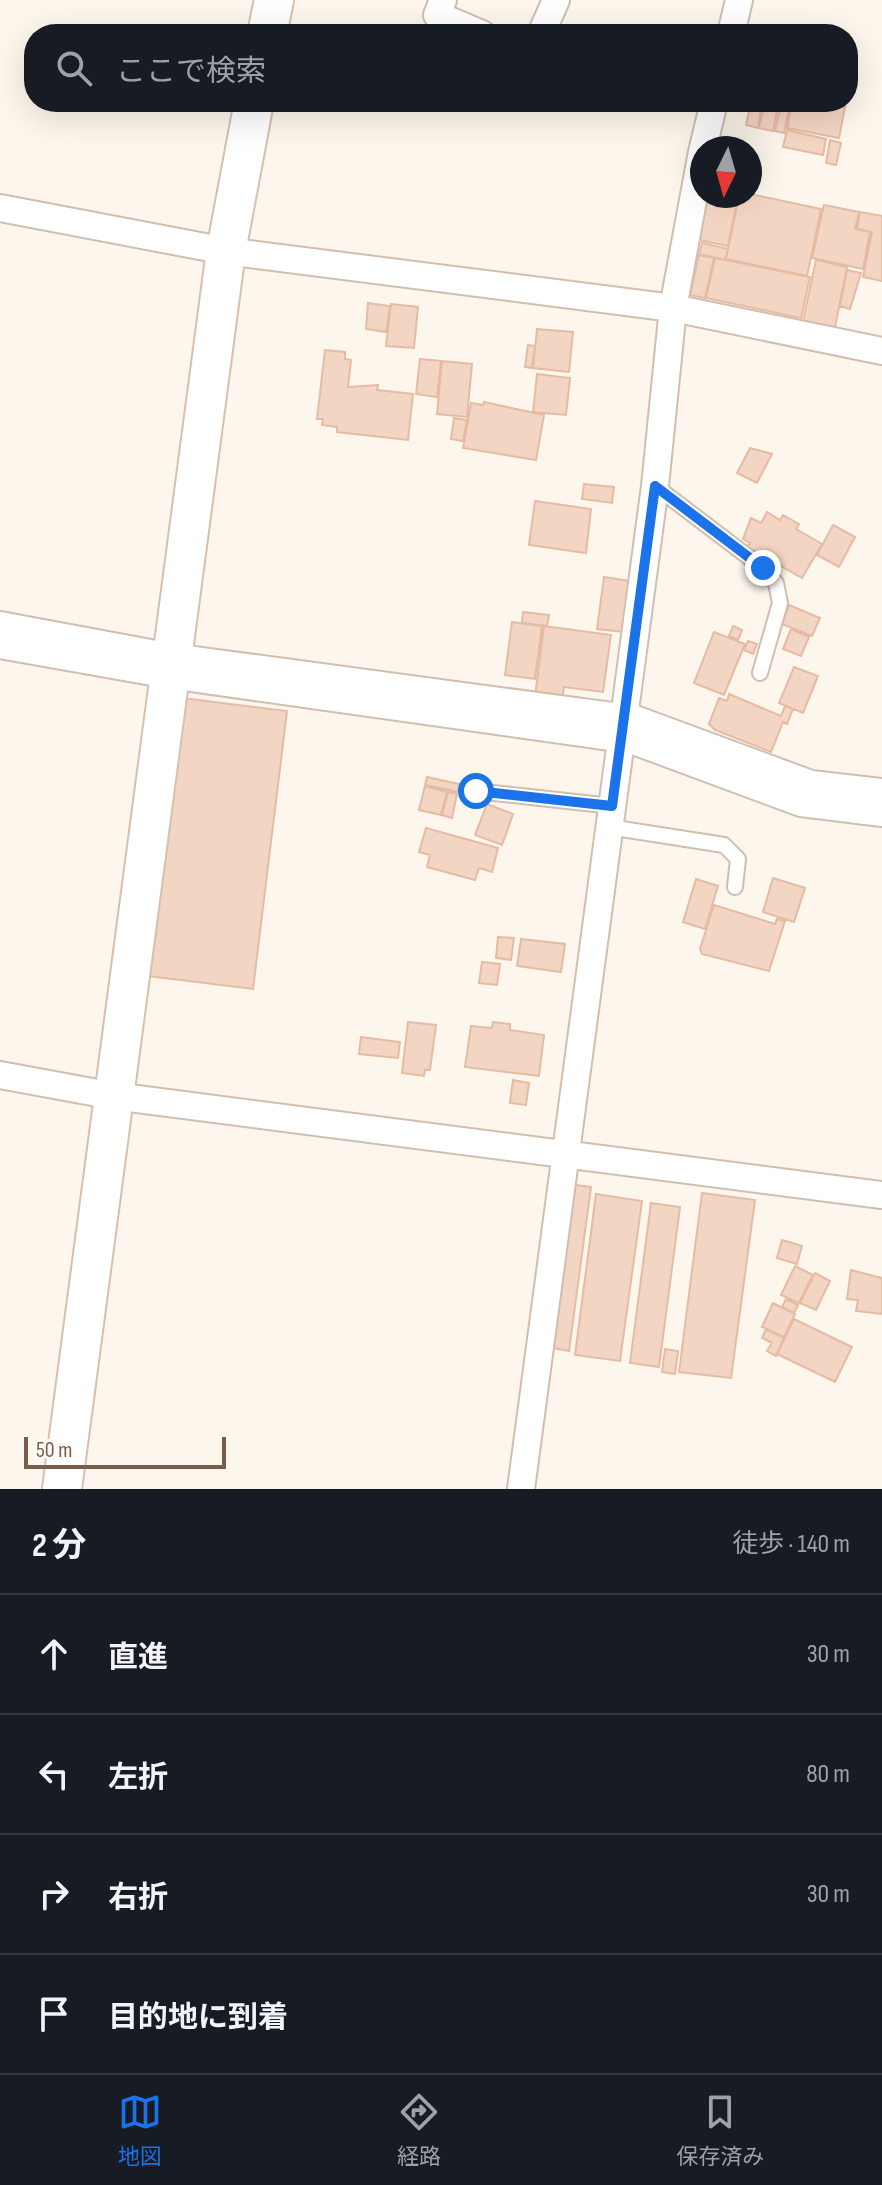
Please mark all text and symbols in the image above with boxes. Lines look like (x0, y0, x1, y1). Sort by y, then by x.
search box (24, 24, 858, 112)
icon: search (52, 46, 96, 90)
text: ここで検索 (116, 54, 266, 90)
north arrow (690, 136, 762, 208)
route end (745, 550, 781, 586)
route start (458, 773, 494, 809)
scale bar (24, 1433, 226, 1469)
text: 50 m (36, 1437, 72, 1464)
text: 2 分 (32, 1525, 86, 1566)
text: 徒歩 · 140 m (732, 1529, 850, 1560)
icon: ahead (32, 1632, 76, 1676)
text: 30 m (807, 1639, 850, 1670)
text: 直進 (108, 1640, 168, 1676)
icon: left (32, 1752, 76, 1796)
text: 80 m (806, 1759, 850, 1790)
text: 左折 (108, 1760, 168, 1796)
icon: right (32, 1872, 76, 1916)
text: 30 m (807, 1879, 850, 1910)
text: 右折 (108, 1880, 168, 1916)
icon: arrive (32, 1992, 76, 2036)
text: 目的地に到着 (108, 2000, 288, 2036)
tab: 地図 (118, 2090, 162, 2171)
tab: 経路 (397, 2090, 441, 2171)
tab: 保存済み (676, 2090, 764, 2171)

